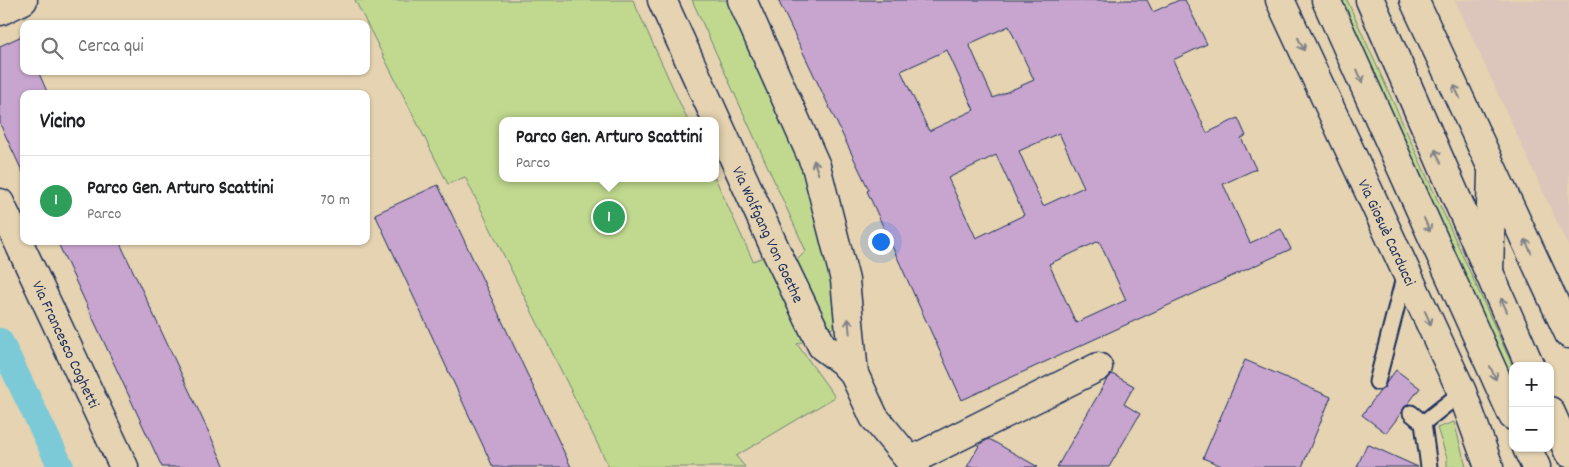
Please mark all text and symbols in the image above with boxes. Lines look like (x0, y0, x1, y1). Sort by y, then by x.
search box (20, 20, 370, 75)
icon: search (38, 34, 66, 62)
text: Cerca qui (78, 34, 144, 61)
one-way arrow (1296, 36, 1306, 51)
one-way arrow (1356, 68, 1366, 83)
one-way arrow (1451, 85, 1461, 100)
text: Vicino (40, 108, 85, 138)
popup (499, 117, 719, 182)
text: Parco Gen. Arturo Scattini (516, 125, 702, 152)
one-way arrow (1433, 149, 1443, 164)
text: Parco (516, 152, 550, 175)
one-way arrow (811, 160, 820, 176)
street label: Via Wolfgang Von Goethe (725, 163, 809, 307)
text: Parco Gen. Arturo Scattini (87, 176, 273, 203)
street label: Via Giosuè Carducci (1351, 176, 1421, 290)
text: 1 (54, 189, 58, 212)
text: 70 m (320, 189, 350, 212)
pin: 1 (593, 198, 625, 236)
text: Parco (87, 203, 121, 226)
one-way arrow (1422, 217, 1432, 232)
your location (868, 229, 894, 255)
one-way arrow (1523, 239, 1532, 254)
street label: Via Francesco Coghetti (25, 278, 104, 413)
one-way arrow (1498, 298, 1508, 313)
one-way arrow (1424, 310, 1434, 325)
one-way arrow (844, 318, 854, 334)
map controls (1509, 362, 1554, 452)
button: + (1509, 362, 1554, 407)
one-way arrow (1489, 365, 1499, 380)
button: − (1509, 407, 1554, 452)

